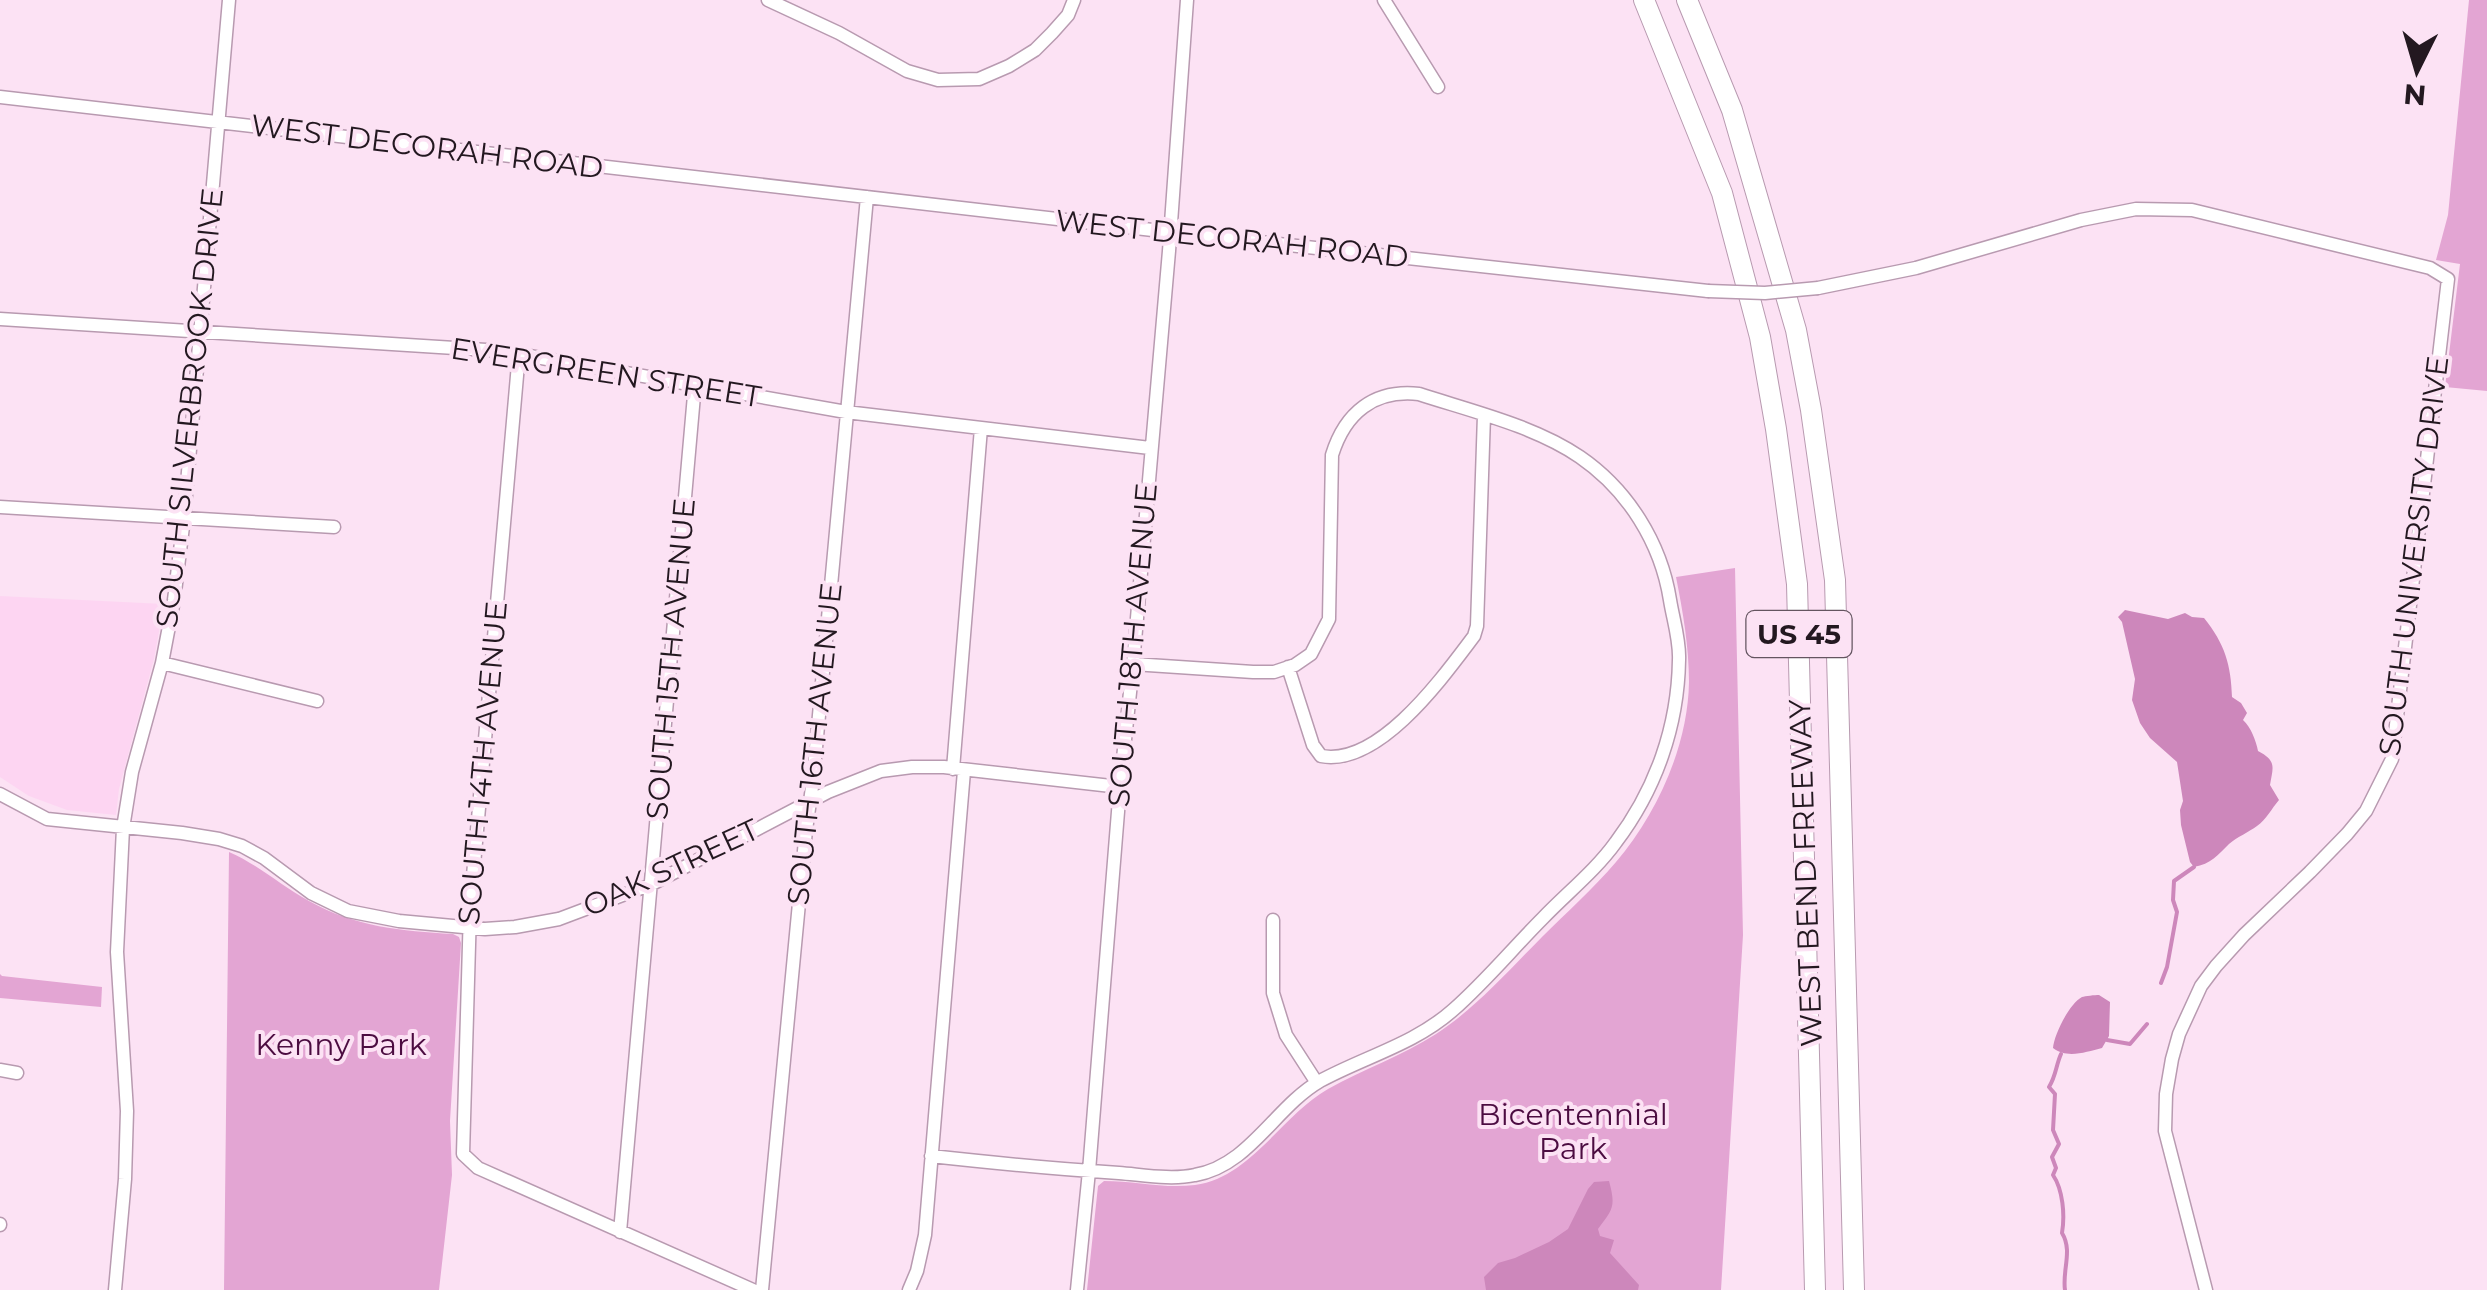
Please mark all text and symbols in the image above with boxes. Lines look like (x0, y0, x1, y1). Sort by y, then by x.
north arrow (2367, 20, 2467, 120)
text: N (2402, 77, 2428, 113)
street label: WEST DECORAH ROAD (249, 107, 605, 186)
street label: SOUTH SILVERBROOK DRIVE (148, 186, 231, 630)
street label: WEST DECORAH ROAD (1054, 202, 1410, 275)
street label: EVERGREEN STREET (448, 330, 765, 415)
street label: SOUTH UNIVERSITY DRIVE (2371, 354, 2456, 758)
street label: SOUTH 18TH AVENUE (1100, 482, 1165, 808)
street label: SOUTH 15TH AVENUE (638, 497, 703, 821)
street label: SOUTH 16TH AVENUE (779, 581, 850, 907)
street label: SOUTH 14TH AVENUE (450, 600, 515, 926)
road number: US 45 (1746, 611, 1852, 657)
street label: WEST BEND FREEWAY (1781, 698, 1830, 1047)
street label: OAK STREET (577, 810, 765, 924)
park label: Kenny Park (255, 1026, 427, 1063)
park label: Bicentennial Park (1478, 1096, 1668, 1167)

